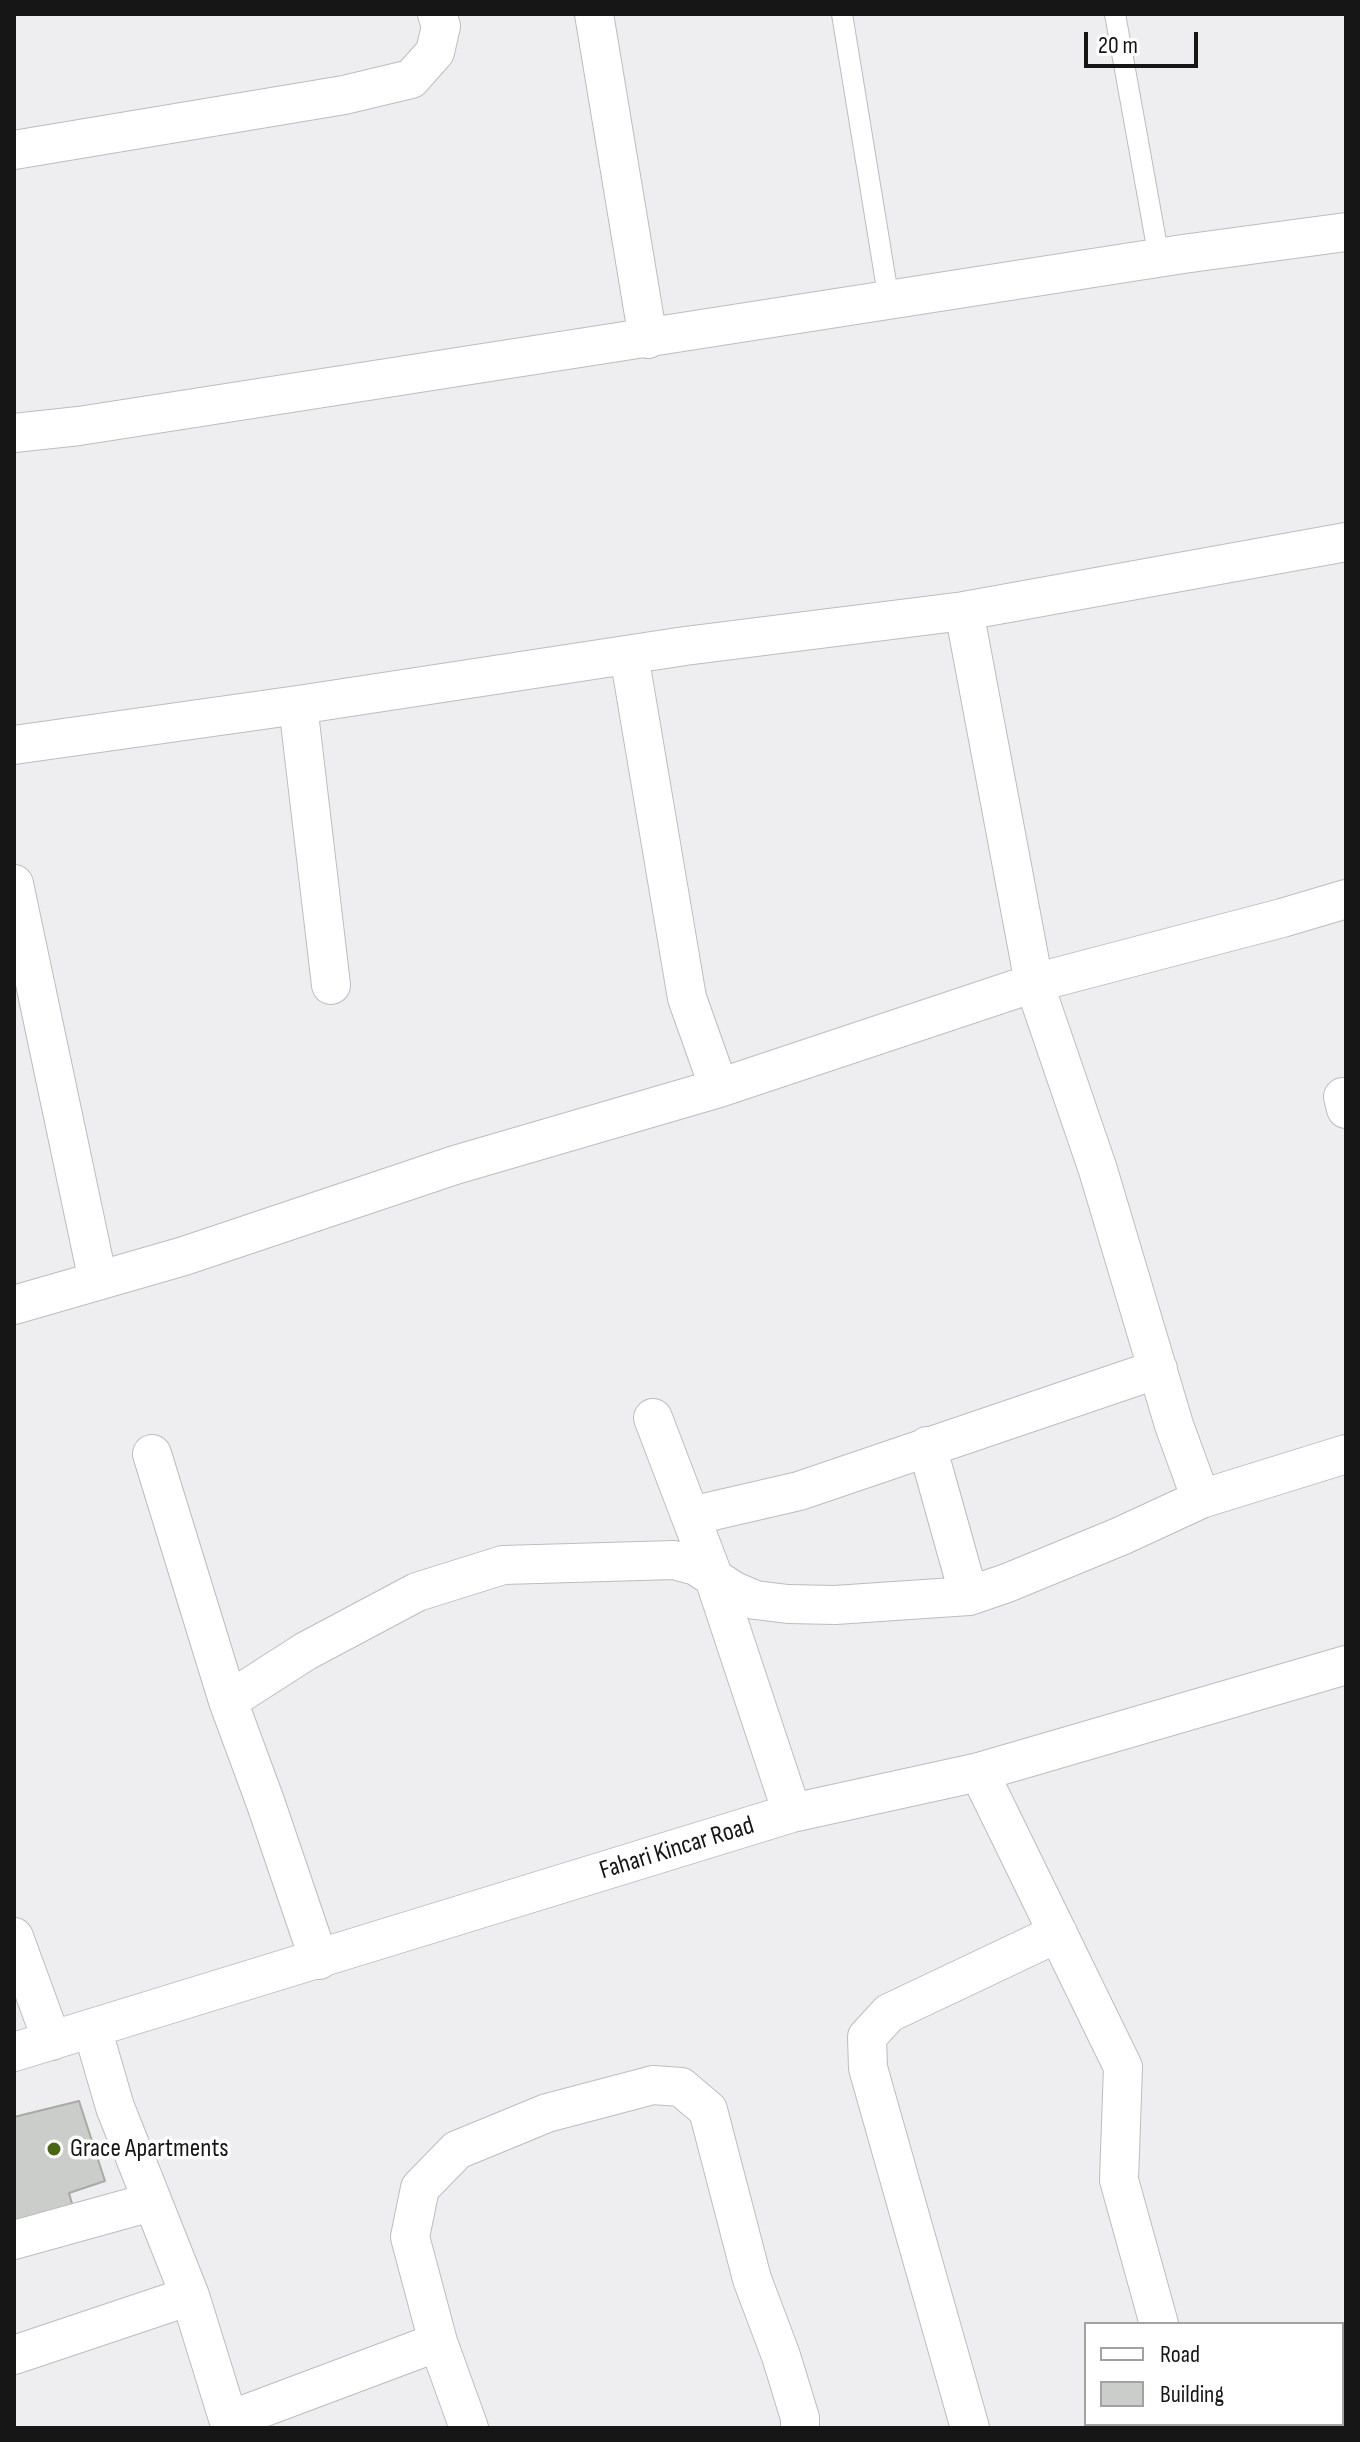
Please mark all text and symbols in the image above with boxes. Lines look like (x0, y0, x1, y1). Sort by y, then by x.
scale bar (1088, 16, 1202, 66)
text: 20 m (1098, 31, 1138, 60)
street label: Fahari Kincar Road (596, 1811, 758, 1887)
place label: Grace Apartments (70, 2133, 229, 2165)
marker: Grace Apartments (45, 2140, 63, 2158)
legend (1084, 2322, 1344, 2426)
text: Road (1160, 2340, 1200, 2369)
text: Building (1160, 2380, 1224, 2409)

